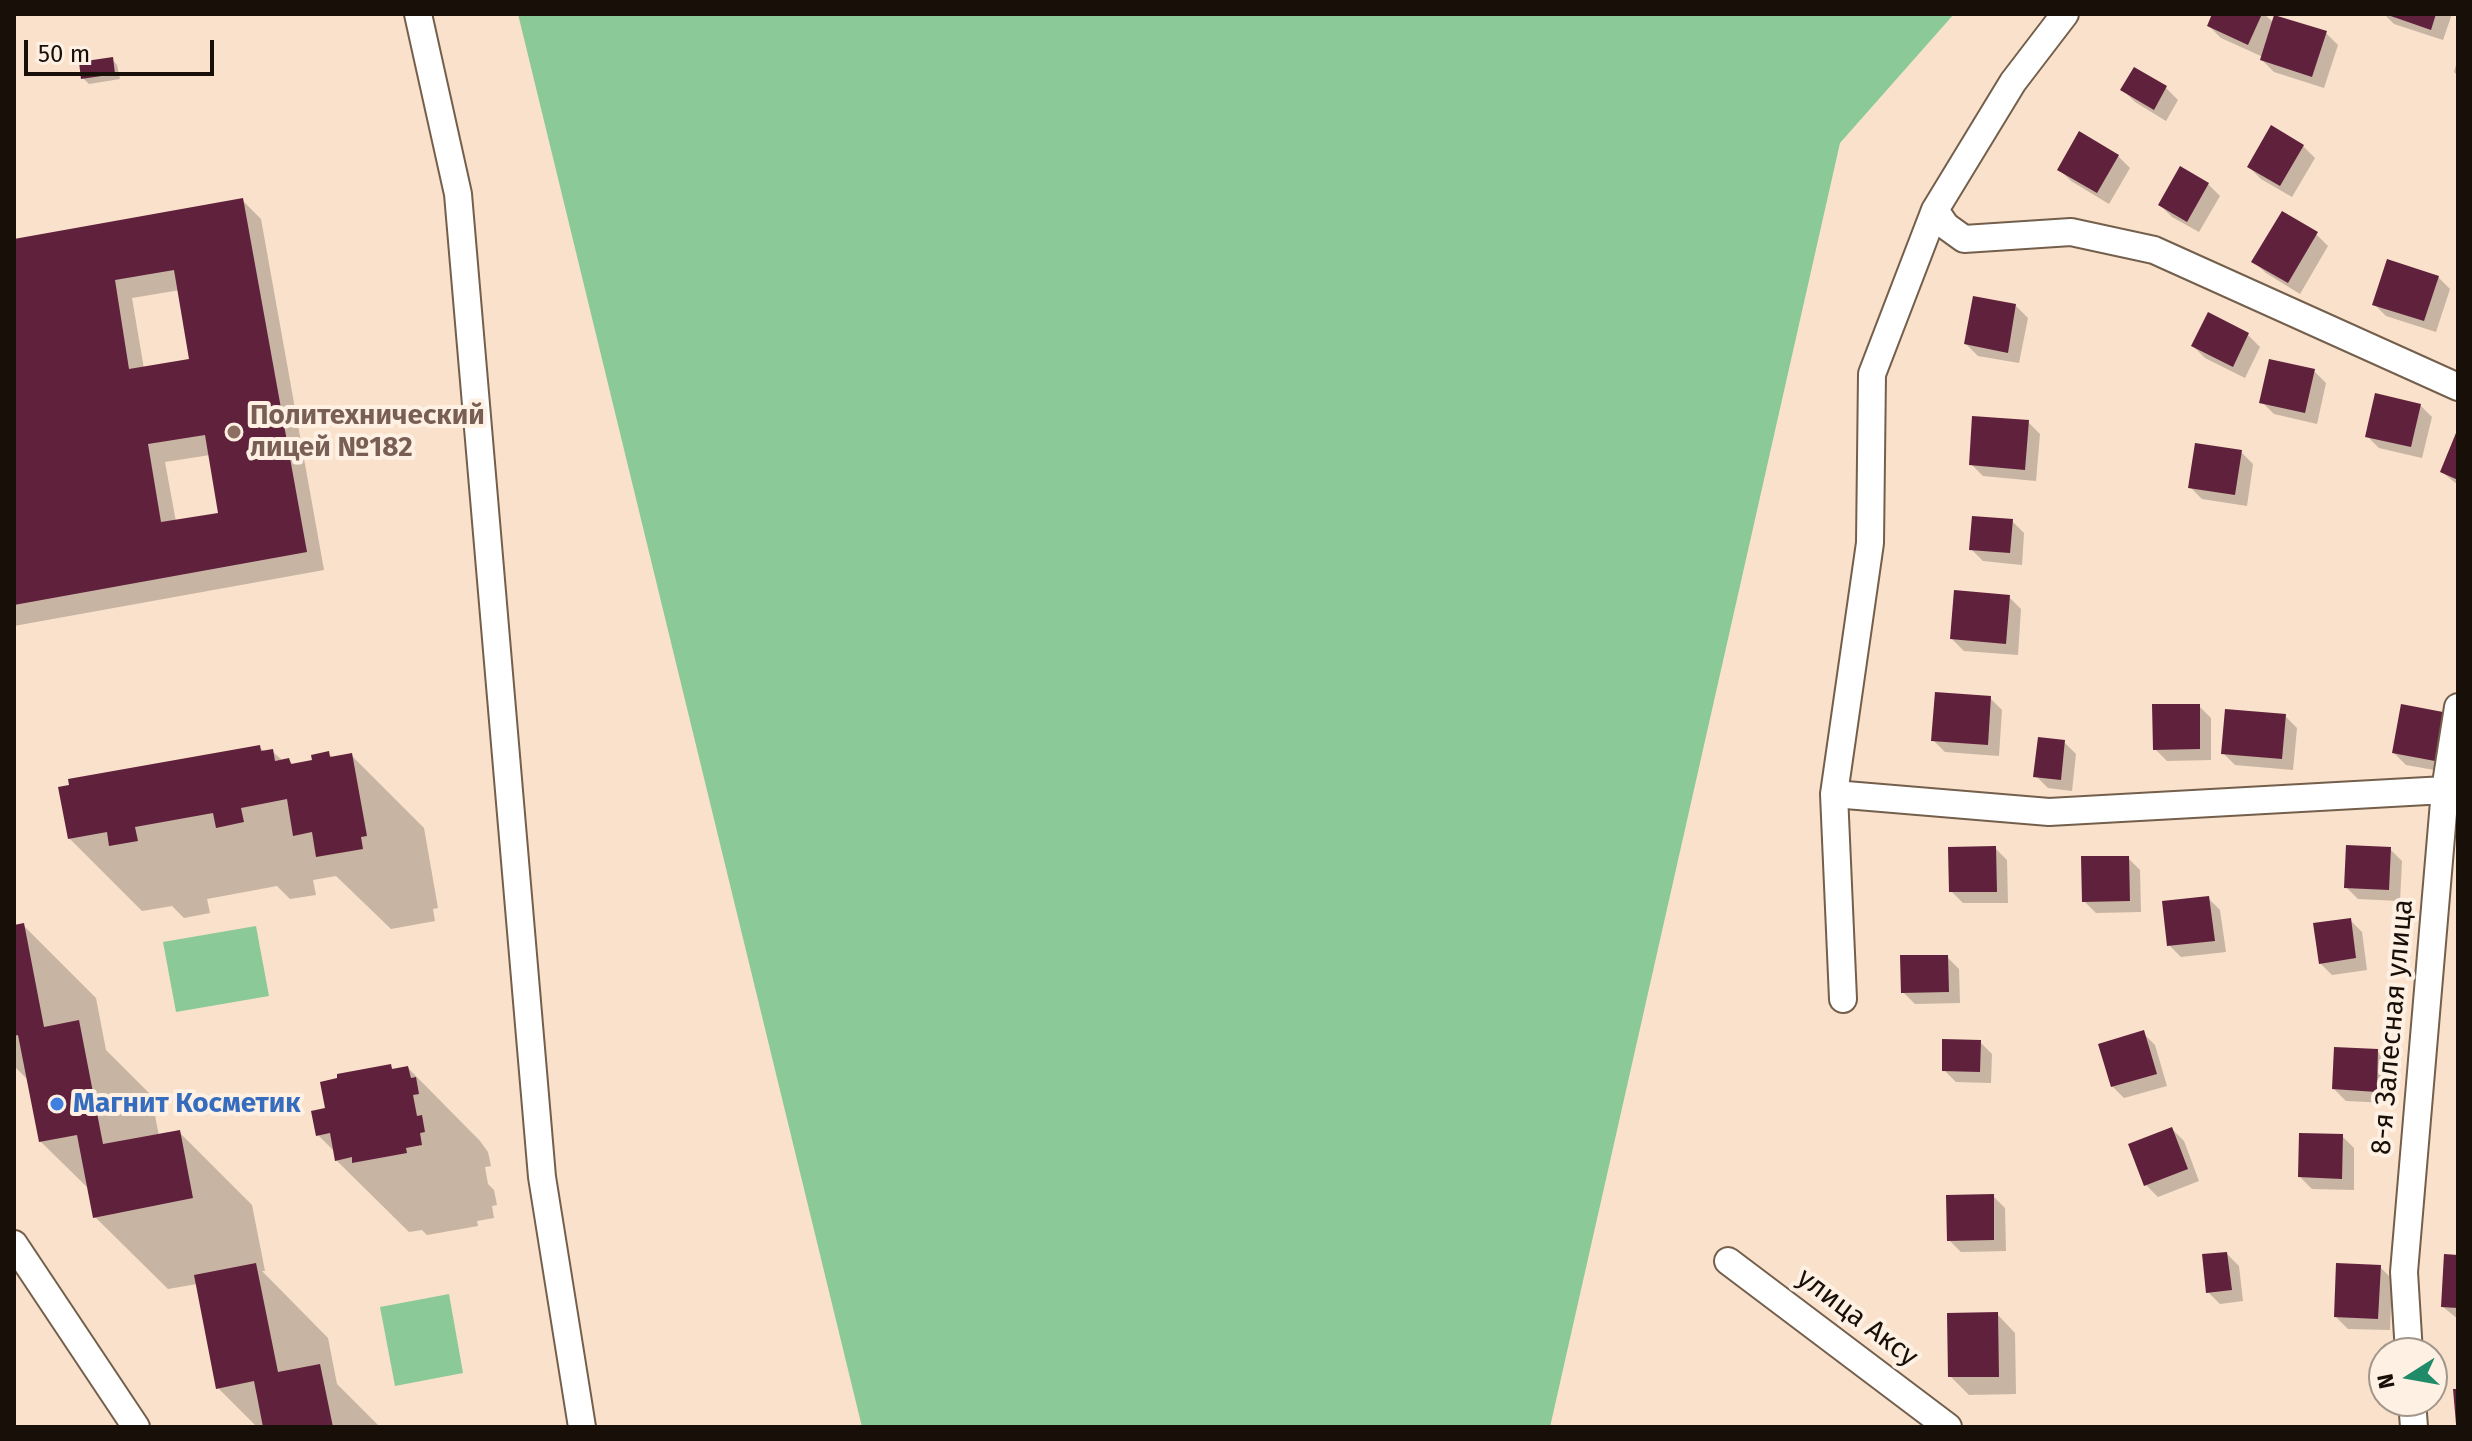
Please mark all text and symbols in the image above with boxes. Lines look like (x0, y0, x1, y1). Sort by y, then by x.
scale bar (28, 24, 218, 74)
text: 50 m (38, 40, 90, 68)
place label: Политехнический лицей №182 (250, 399, 485, 465)
marker: Политехнический лицей №182 (225, 423, 243, 441)
street label: 8-я Залесная улица (2365, 898, 2421, 1156)
place label: Магнит Косметик (73, 1087, 301, 1121)
marker: Магнит Косметик (48, 1095, 66, 1113)
street label: улица Аксу (1790, 1262, 1924, 1374)
north arrow (2368, 1337, 2448, 1417)
text: N (2371, 1372, 2401, 1391)

